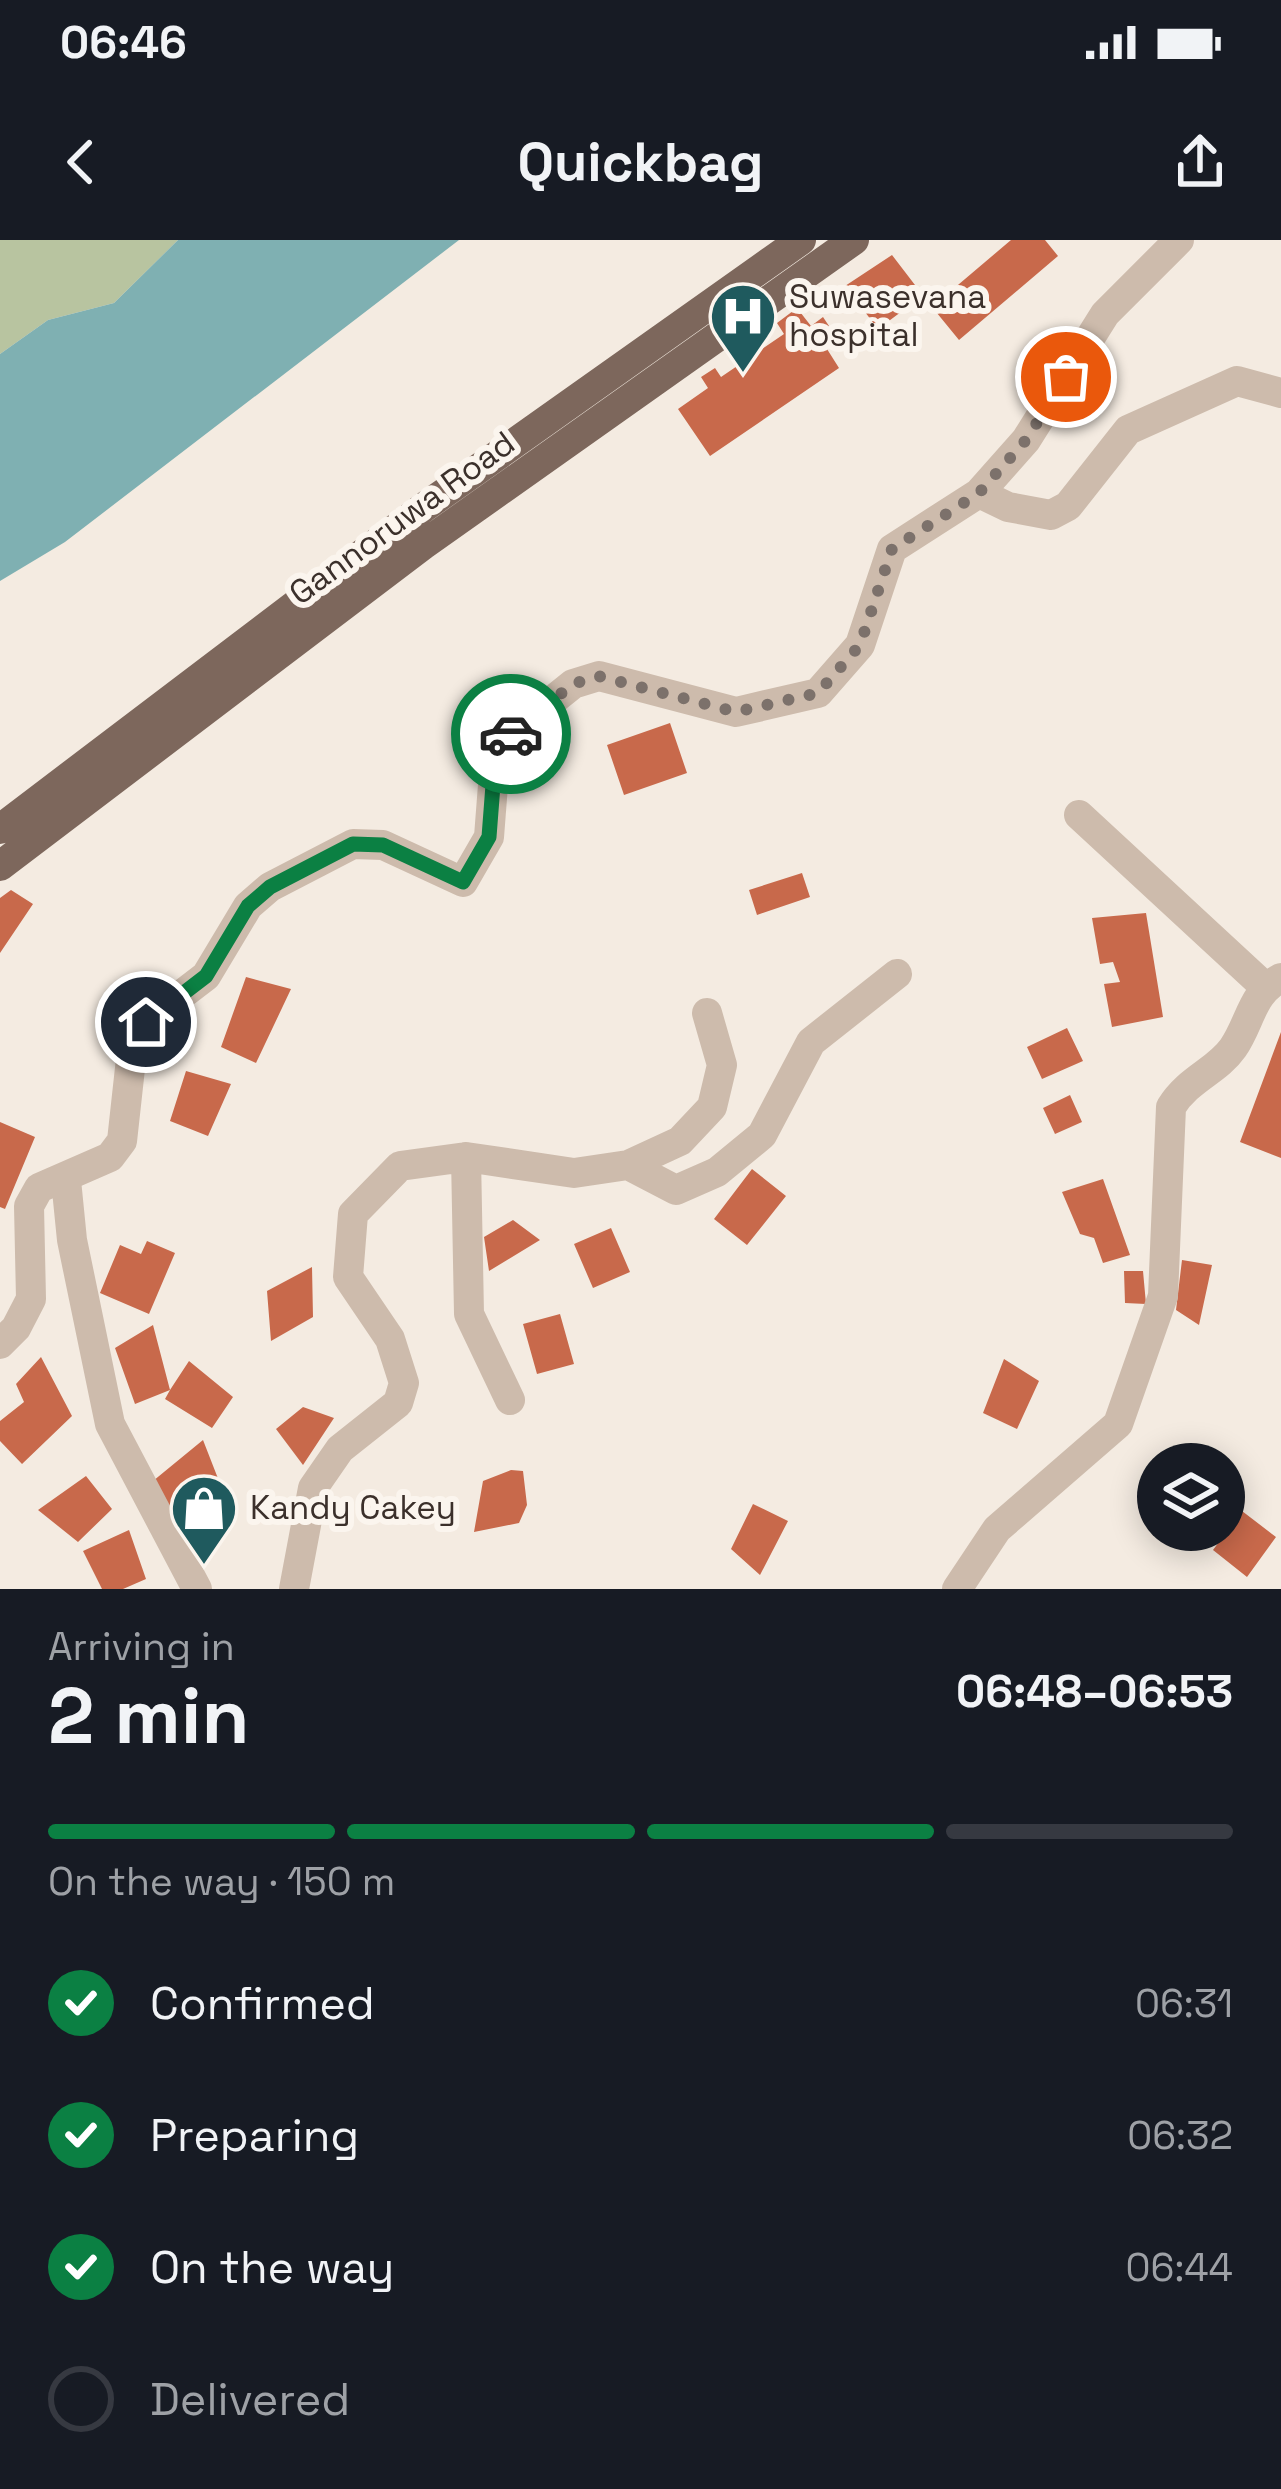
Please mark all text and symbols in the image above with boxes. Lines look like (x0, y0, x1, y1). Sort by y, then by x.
text: 06:46 (60, 14, 187, 71)
text: Quickbag (518, 128, 763, 197)
icon: back (48, 129, 114, 195)
icon: share (1167, 129, 1233, 195)
place label: Suwasevana hospital (789, 276, 986, 356)
hospital icon: Suwasevana hospital (708, 281, 778, 375)
pin (1015, 326, 1117, 428)
icon: bag (1033, 344, 1099, 410)
street label: Gannoruwa Road (281, 422, 523, 614)
courier (451, 674, 571, 794)
icon: car (478, 701, 544, 767)
pin (95, 971, 197, 1073)
icon: home (113, 989, 179, 1055)
map controls (1137, 1443, 1245, 1551)
button: layers (1137, 1443, 1245, 1551)
shop icon: Kandy Cakey (169, 1473, 239, 1567)
place label: Kandy Cakey (250, 1487, 456, 1529)
text: Arriving in (48, 1622, 235, 1671)
text: 06:48–06:53 (956, 1663, 1233, 1720)
text: 2 min (48, 1666, 250, 1766)
text: On the way · 150 m (48, 1857, 395, 1906)
icon: check (48, 1970, 114, 2036)
text: Confirmed (150, 1975, 375, 2032)
text: 06:31 (1135, 1979, 1233, 2028)
icon: check (48, 2102, 114, 2168)
text: Preparing (150, 2107, 359, 2164)
text: 06:32 (1127, 2111, 1233, 2160)
icon: check (48, 2234, 114, 2300)
text: On the way (150, 2239, 394, 2296)
text: 06:44 (1126, 2243, 1233, 2292)
text: Delivered (150, 2371, 350, 2428)

